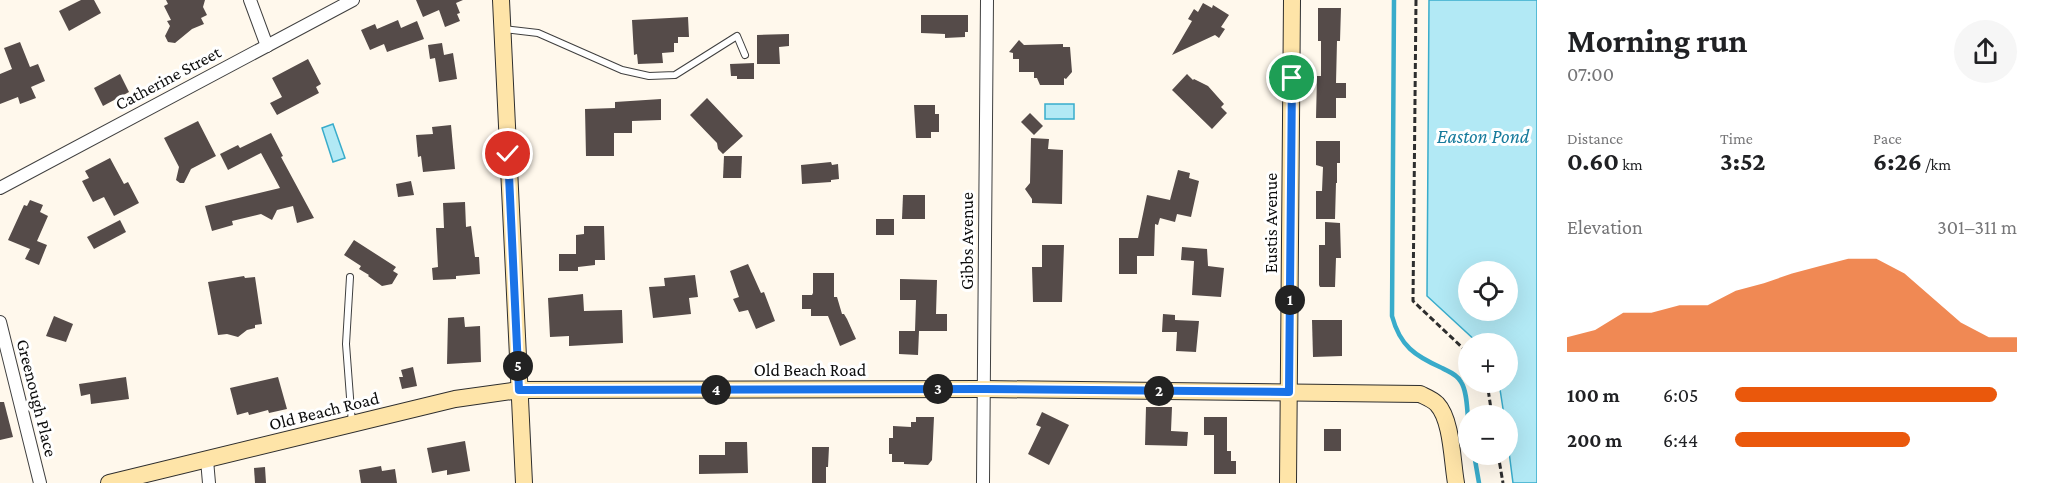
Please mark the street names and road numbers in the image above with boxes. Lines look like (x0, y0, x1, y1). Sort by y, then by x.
street label: Catherine Street (112, 41, 225, 114)
street label: Eustis Avenue (1261, 173, 1281, 273)
street label: Gibbs Avenue (957, 192, 977, 290)
street label: Greenough Place (13, 337, 61, 459)
street label: Old Beach Road (754, 360, 867, 380)
street label: Old Beach Road (267, 388, 382, 434)

